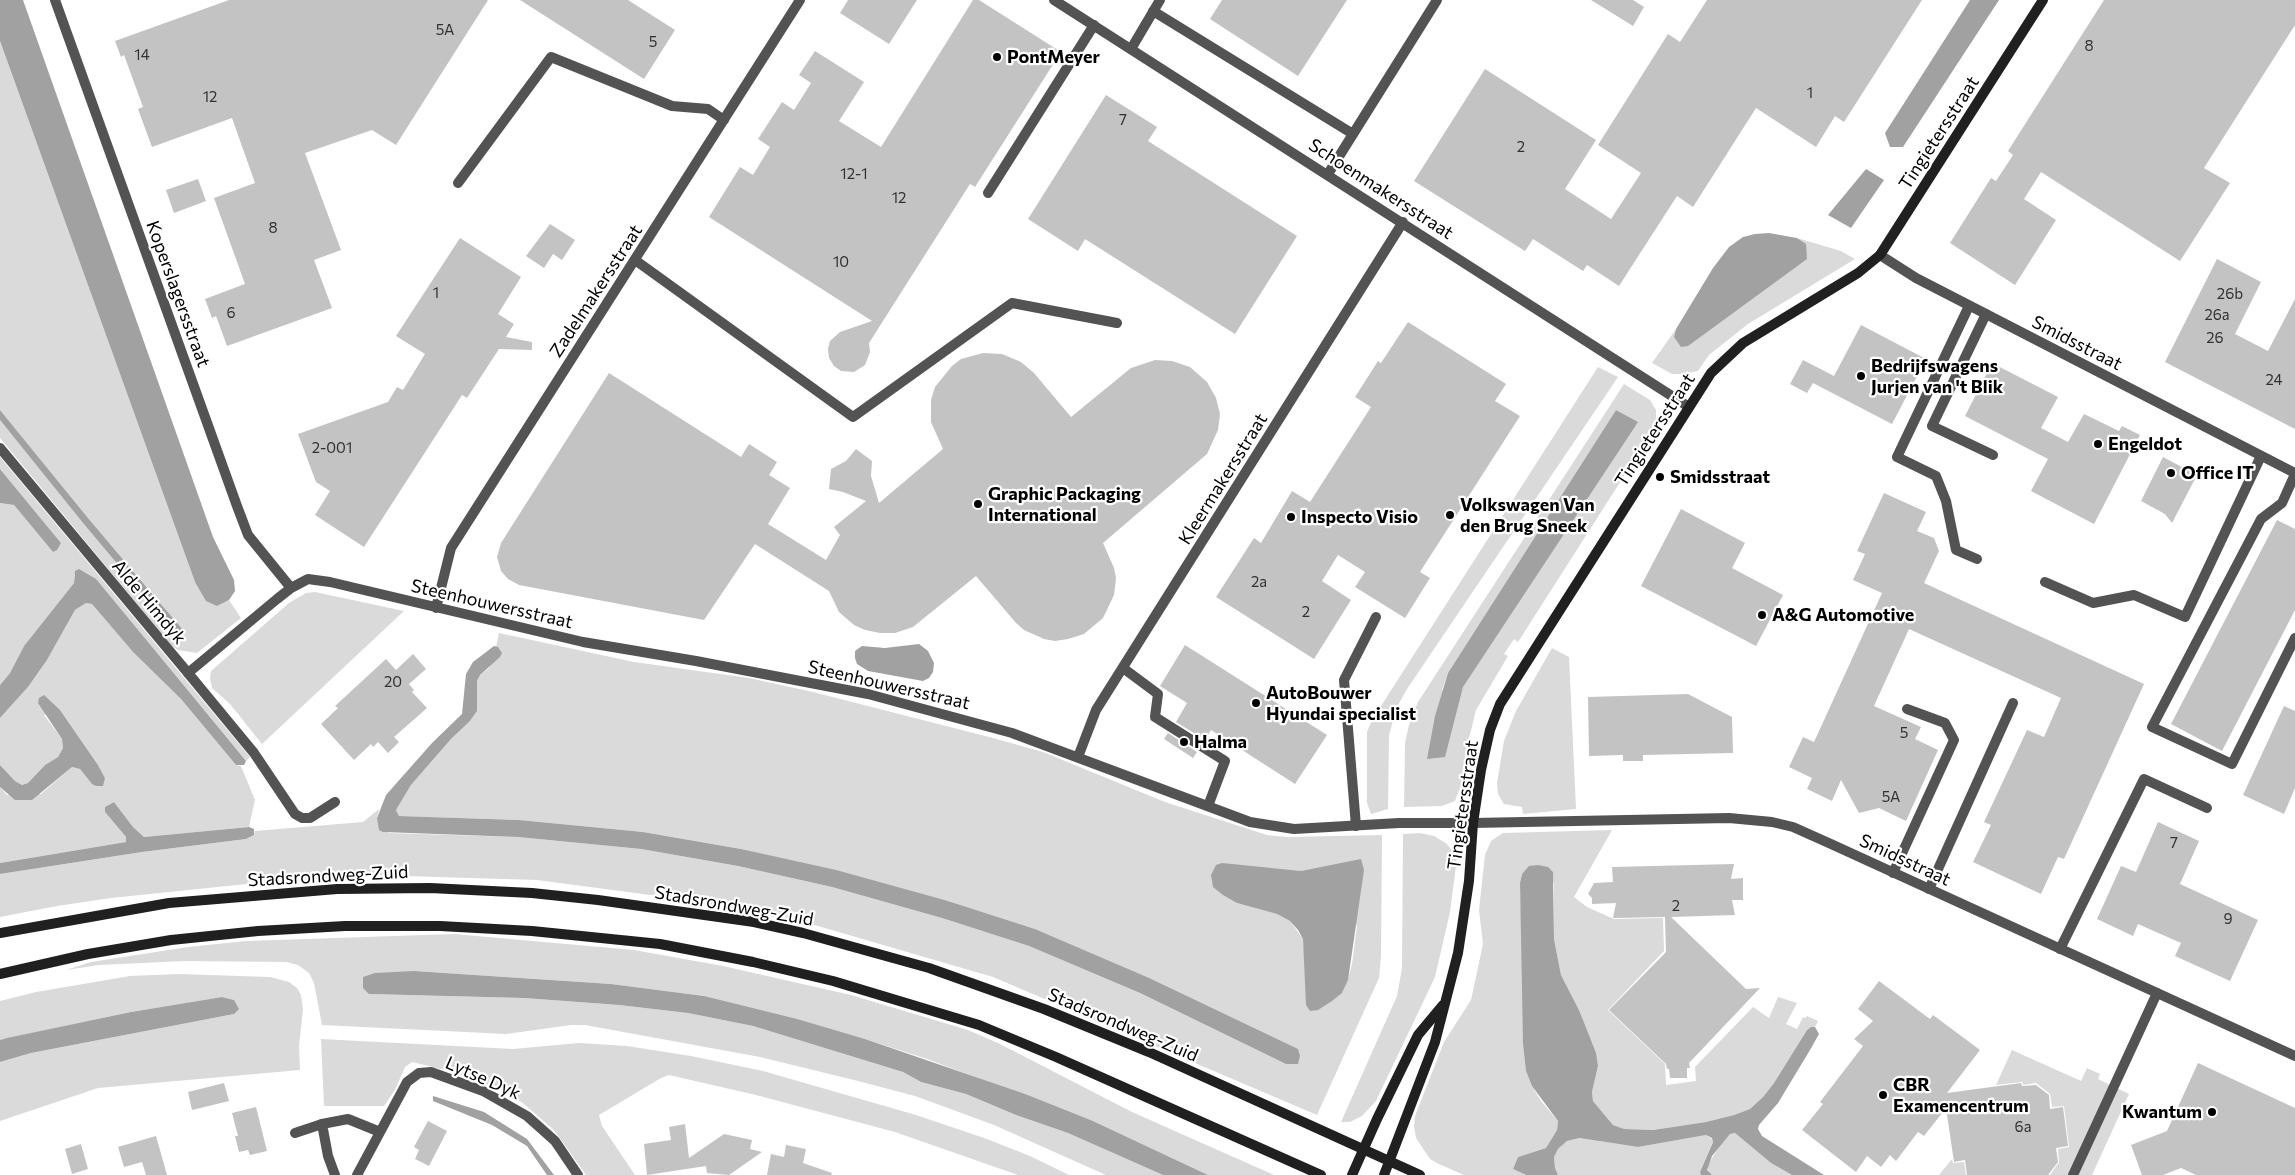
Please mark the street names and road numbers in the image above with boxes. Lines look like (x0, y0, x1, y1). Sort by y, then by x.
street label: Tingietersstraat (1894, 72, 1984, 194)
street label: Schoenmakersstraat (1305, 134, 1457, 244)
street label: Koperslagersstraat (141, 218, 215, 370)
street label: Zadelmakersstraat (545, 221, 647, 361)
street label: Smidsstraat (2028, 311, 2126, 375)
street label: Tingietersstraat (1610, 369, 1700, 491)
street label: Kleermakersstraat (1174, 409, 1272, 549)
street label: Alde Himdyk (107, 555, 191, 649)
street label: Steenhouwersstraat (409, 575, 575, 633)
street label: Steenhouwersstraat (806, 656, 972, 714)
street label: Tingietersstraat (1443, 739, 1483, 871)
street label: Smidsstraat (1856, 829, 1954, 891)
street label: Stadsrondweg-Zuid (247, 861, 409, 891)
street label: Stadsrondweg-Zuid (653, 881, 815, 931)
street label: Stadsrondweg-Zuid (1045, 984, 1201, 1066)
street label: Lytse Dyk (442, 1052, 524, 1104)

